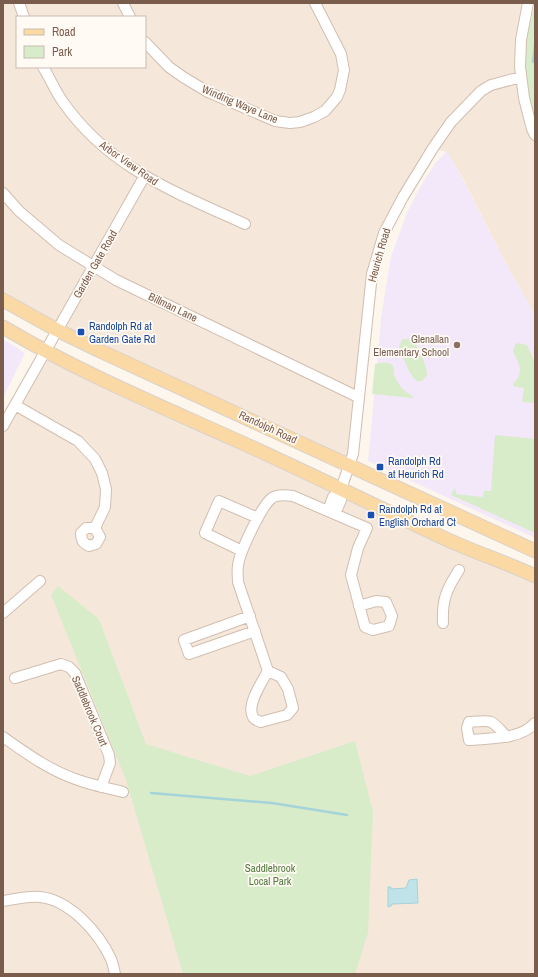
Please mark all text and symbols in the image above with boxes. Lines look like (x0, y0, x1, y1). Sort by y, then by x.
legend (16, 16, 146, 68)
text: Road (52, 24, 76, 40)
text: Park (52, 44, 72, 60)
street label: Winding Waye Lane (200, 82, 280, 126)
street label: Arbor View Road (96, 137, 161, 188)
street label: Heurich Road (365, 226, 393, 284)
street label: Garden Gate Road (70, 227, 120, 301)
street label: Billman Lane (146, 289, 200, 325)
place label: Randolph Rd at Garden Gate Rd (89, 319, 155, 346)
marker: Randolph Rd at Garden Gate Rd (76, 327, 86, 337)
place label: Glenallan Elementary School (373, 332, 449, 359)
marker: Glenallan Elementary School (452, 340, 462, 350)
street label: Randolph Road (237, 407, 299, 447)
place label: Randolph Rd at Heurich Rd (388, 454, 444, 481)
marker: Randolph Rd at Heurich Rd (375, 462, 385, 472)
place label: Randolph Rd at English Orchard Ct (379, 502, 456, 529)
marker: Randolph Rd at English Orchard Ct (366, 510, 376, 520)
street label: Saddlebrook Court (69, 674, 111, 749)
park label: Saddlebrook Local Park (245, 861, 296, 888)

